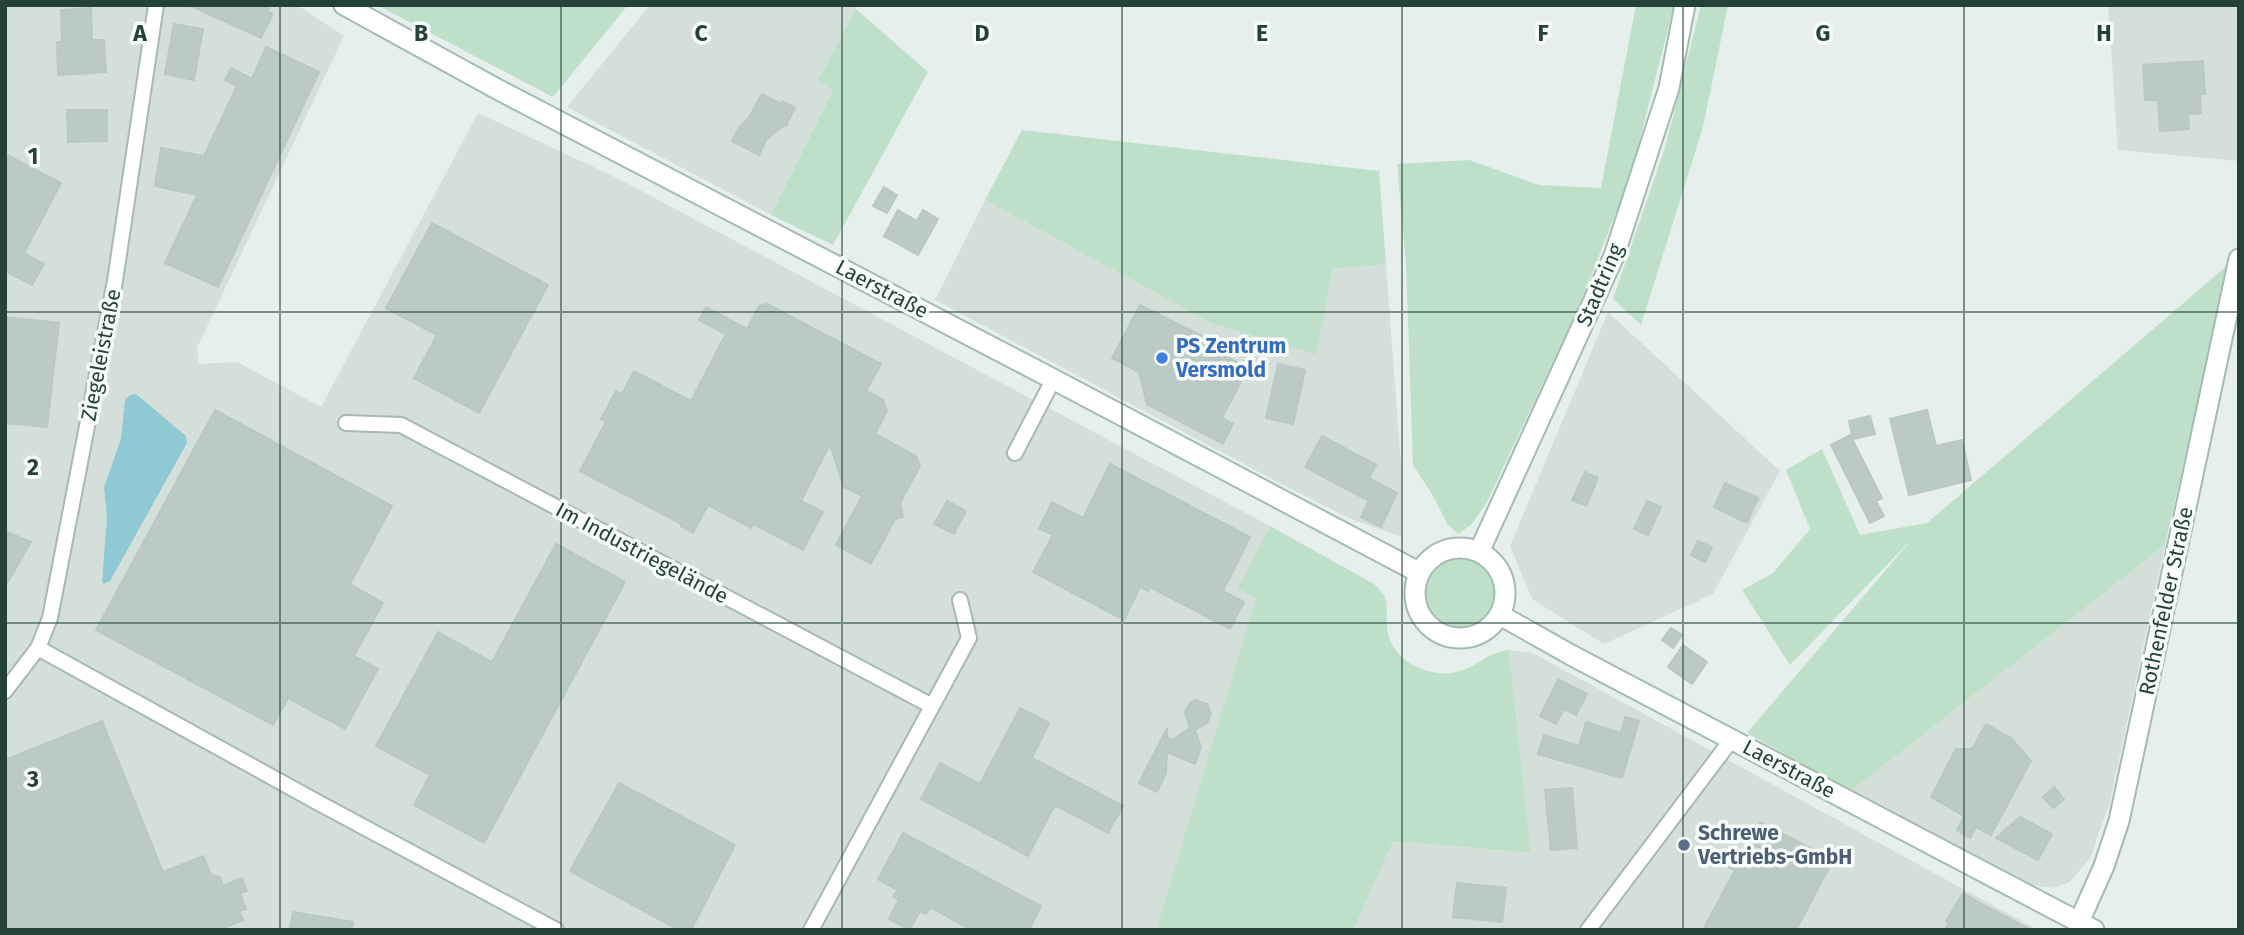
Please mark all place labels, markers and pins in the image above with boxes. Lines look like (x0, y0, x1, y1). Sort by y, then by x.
place label: PS Zentrum Versmold (1175, 333, 1286, 383)
marker: PS Zentrum Versmold (1154, 350, 1170, 366)
place label: Schrewe Vertriebs-GmbH (1697, 820, 1852, 870)
marker: Schrewe Vertriebs-GmbH (1676, 837, 1692, 853)

